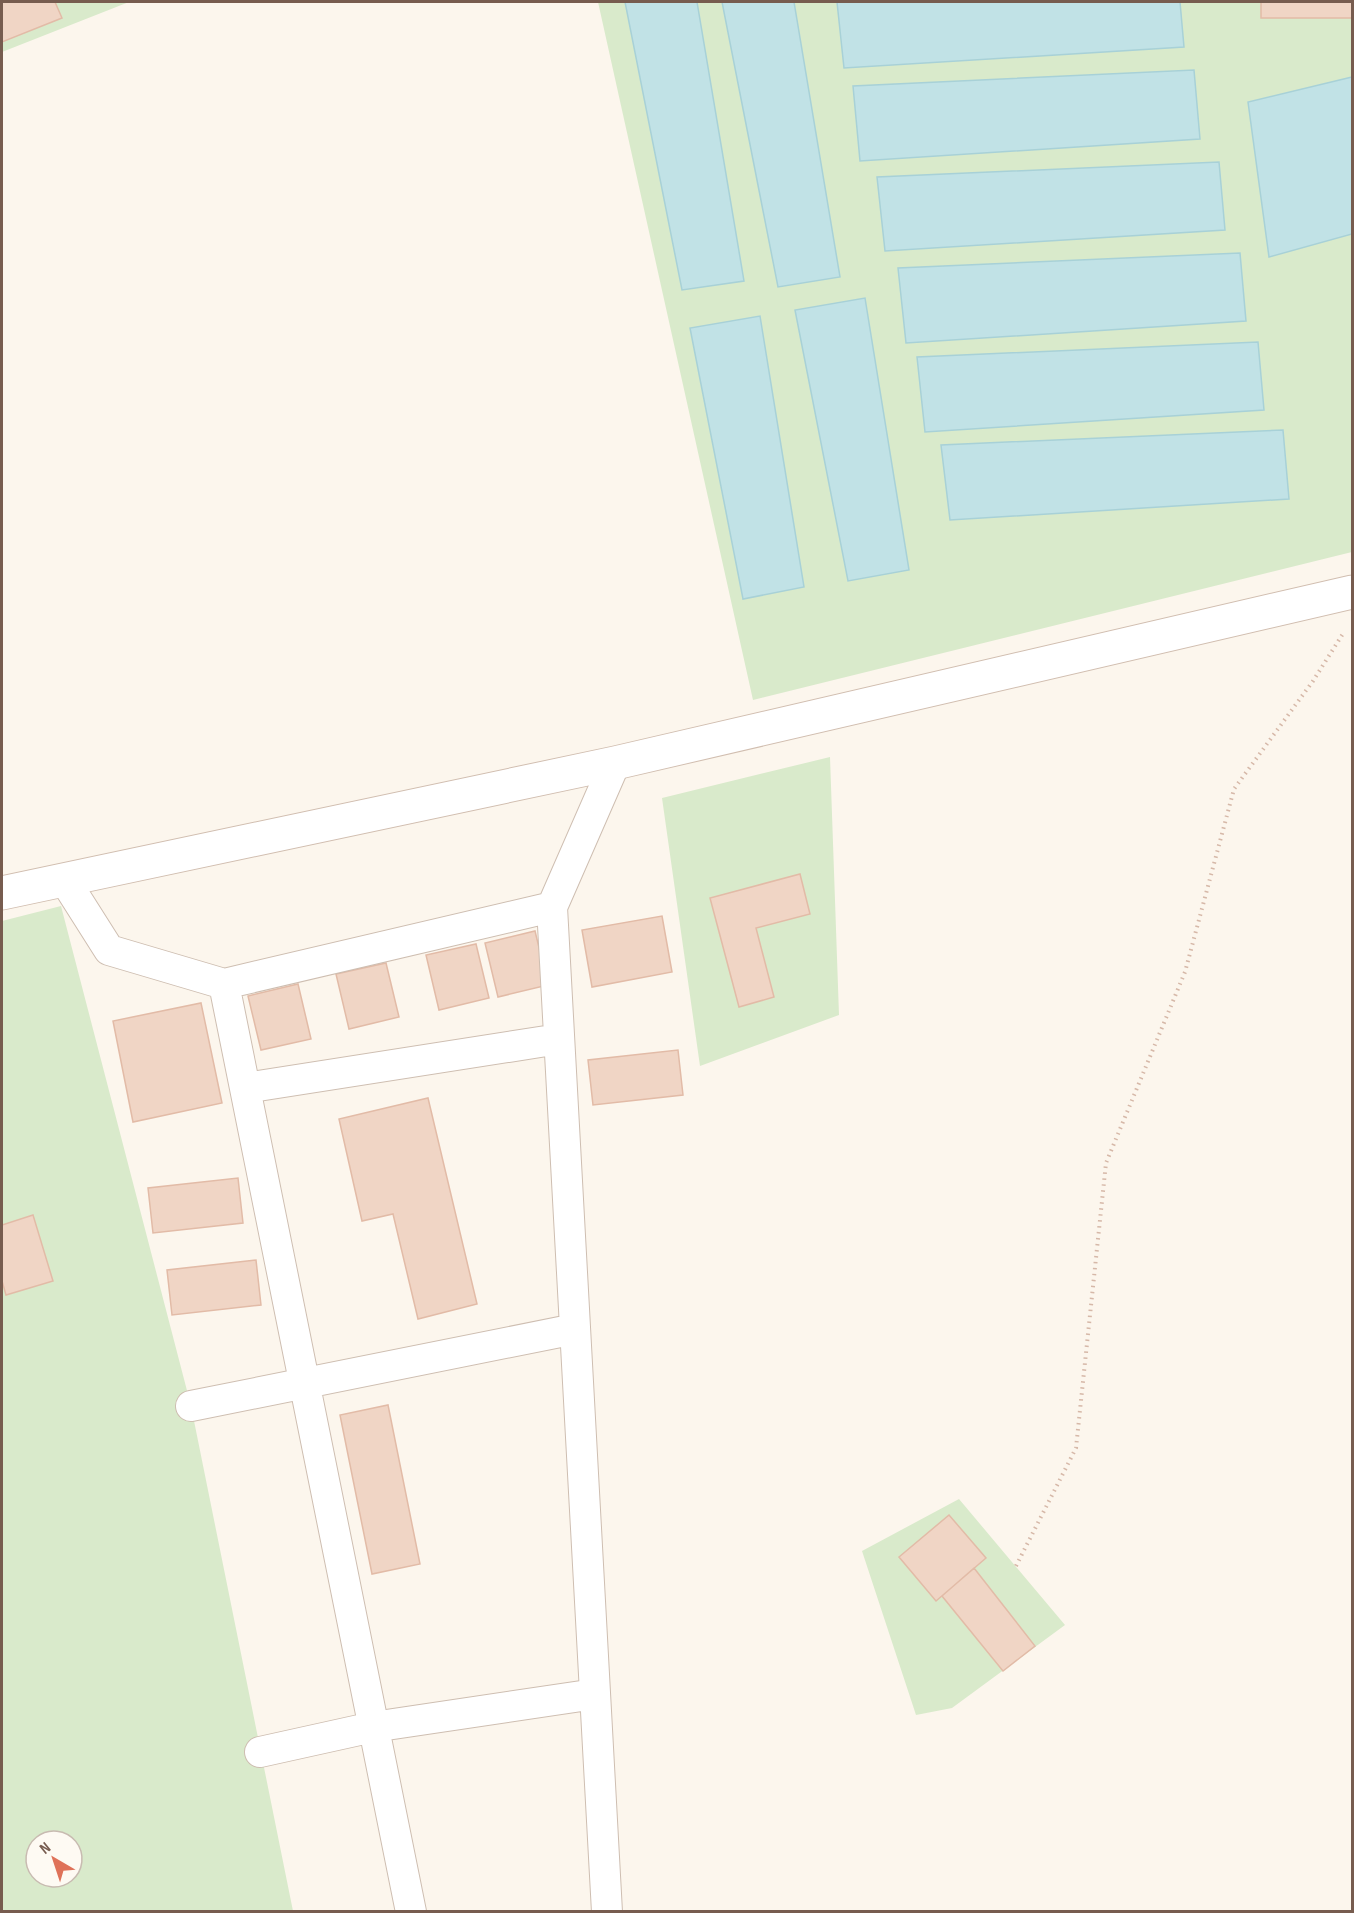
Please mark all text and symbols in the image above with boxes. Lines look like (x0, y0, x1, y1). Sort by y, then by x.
north arrow (24, 1829, 84, 1889)
text: N (36, 1838, 55, 1859)

